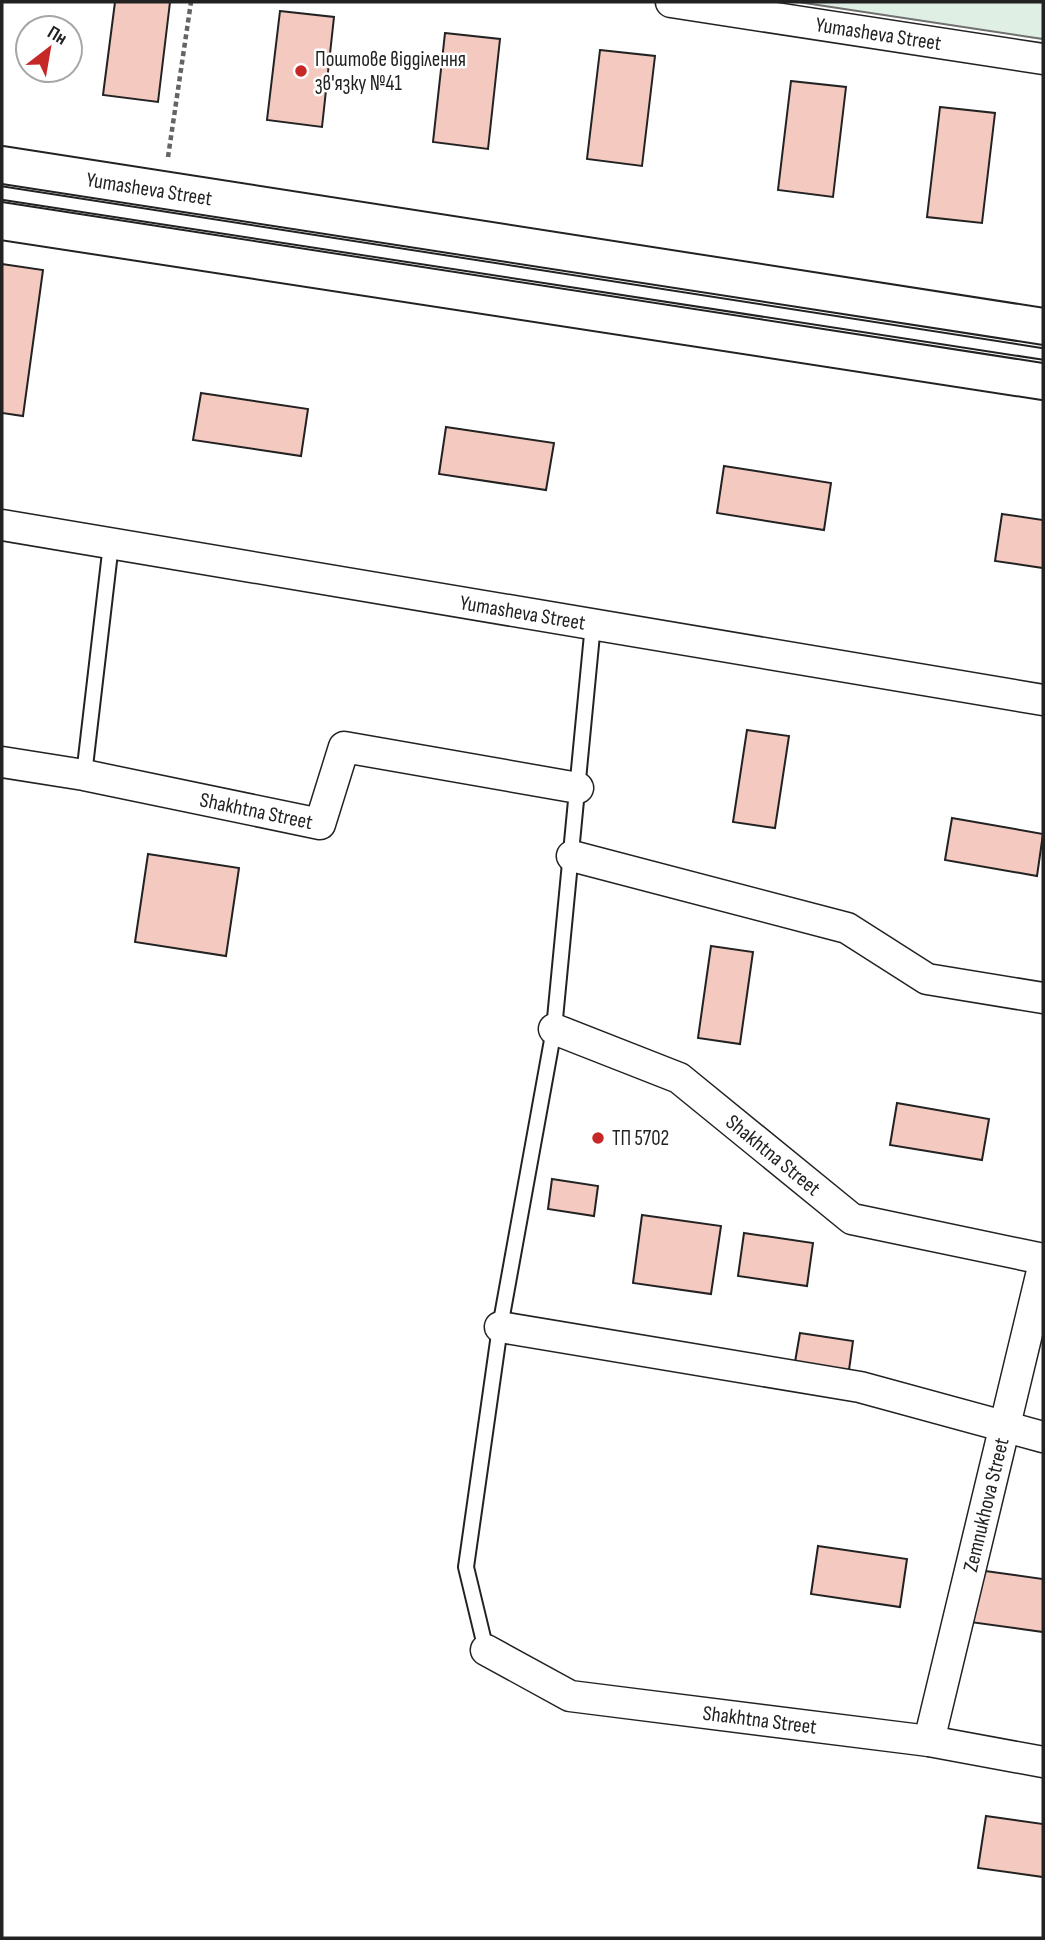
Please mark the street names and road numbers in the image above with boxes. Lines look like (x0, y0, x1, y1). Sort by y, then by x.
street label: Yumasheva Street (814, 12, 943, 56)
street label: Yumasheva Street (85, 167, 214, 212)
street label: Yumasheva Street (458, 590, 587, 636)
street label: Shakhtna Street (198, 787, 315, 835)
street label: Shakhtna Street (721, 1109, 825, 1201)
street label: Zemnukhova Street (958, 1435, 1015, 1574)
street label: Shakhtna Street (701, 1701, 818, 1740)

